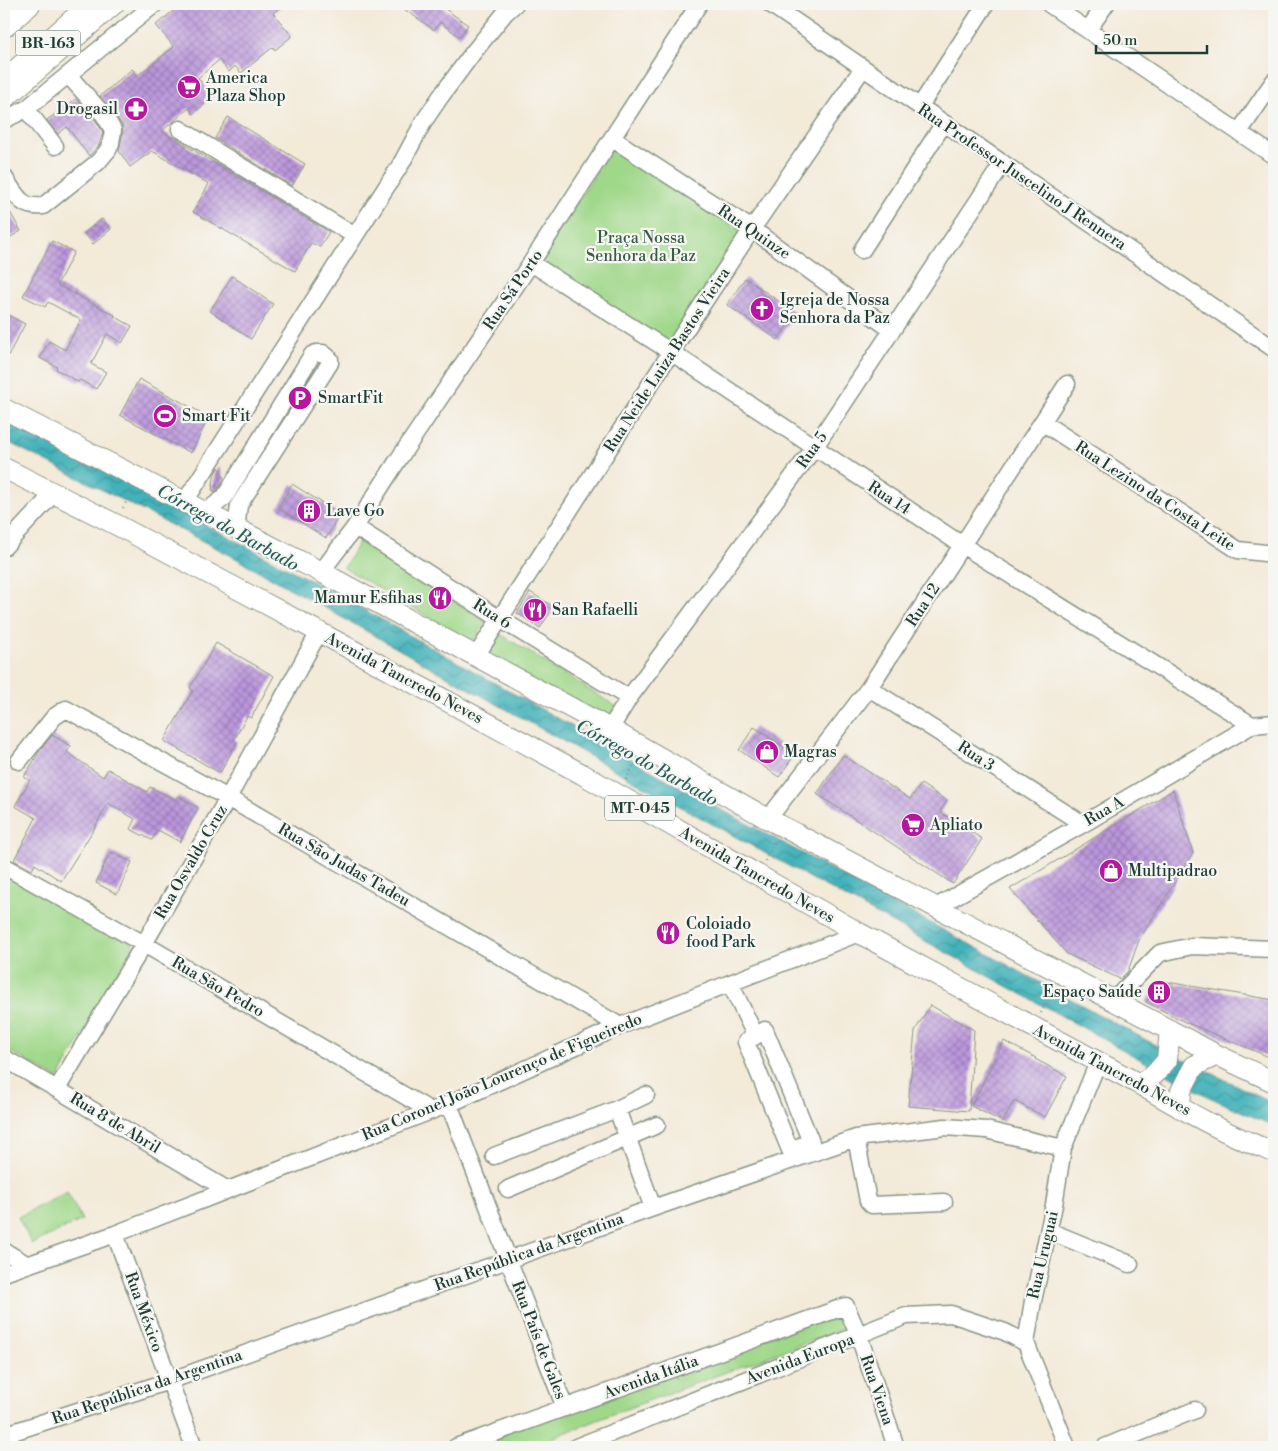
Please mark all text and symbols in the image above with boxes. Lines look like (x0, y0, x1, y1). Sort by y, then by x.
scale bar (1096, 22, 1207, 54)
road number: BR-163 (15, 30, 80, 56)
text: 50 m (1103, 31, 1137, 50)
place label: America Plaza Shop (205, 68, 286, 106)
supermarket icon: America Plaza Shop (176, 74, 202, 100)
pharmacy icon: Drogasil (123, 96, 149, 122)
place label: Drogasil (56, 99, 118, 119)
street label: Rua Professor Juscelino J Rennera (914, 100, 1131, 255)
street label: Rua Quinze (714, 200, 794, 264)
park label: Praça Nossa Senhora da Paz (586, 228, 696, 266)
street label: Rua Sá Porto (479, 246, 547, 334)
street label: Rua Neide Luiza Bastos Vieira (600, 263, 735, 456)
place label: Igreja de Nossa Senhora da Paz (780, 290, 890, 328)
church icon: Igreja de Nossa Senhora da Paz (749, 296, 775, 322)
parking icon: SmartFit (287, 385, 313, 411)
place label: SmartFit (318, 388, 384, 408)
sports icon: Smart Fit (152, 403, 178, 429)
place label: Smart Fit (182, 406, 251, 426)
street label: Rua 5 (792, 428, 832, 472)
street label: Rua Lezino da Costa Leite (1071, 437, 1239, 555)
street label: Rua 14 (864, 477, 915, 520)
water label: Córrego do Barbado (153, 479, 303, 577)
building icon: Lave Go (296, 498, 322, 524)
place label: Lave Go (326, 501, 384, 521)
street label: Rua 12 (902, 579, 944, 631)
restaurant icon: Mamur Esfihas (427, 585, 453, 611)
place label: Mamur Esfihas (314, 588, 422, 608)
street label: Rua 6 (469, 595, 515, 634)
restaurant icon: San Rafaelli (522, 597, 548, 623)
place label: San Rafaelli (552, 600, 638, 620)
street label: Avenida Tancredo Neves (321, 627, 486, 728)
water label: Córrego do Barbado (572, 714, 722, 812)
street label: Rua 3 (954, 737, 999, 775)
shop icon: Magras (754, 739, 780, 765)
place label: Magras (784, 742, 837, 762)
street label: Rua A (1081, 791, 1128, 830)
road number: MT-045 (605, 796, 675, 820)
street label: Rua Osvaldo Cruz (150, 801, 232, 923)
supermarket icon: Apliato (900, 812, 926, 838)
place label: Apliato (929, 815, 983, 835)
street label: Rua São Judas Tadeu (274, 819, 414, 911)
street label: Avenida Tancredo Neves (675, 822, 838, 928)
shop icon: Multipadrao (1098, 858, 1124, 884)
place label: Multipadrao (1128, 861, 1217, 881)
place label: Coloiado food Park (686, 914, 757, 952)
restaurant icon: Coloiado food Park (655, 920, 681, 946)
street label: Rua São Pedro (168, 952, 268, 1022)
building icon: Espaço Saúde (1146, 979, 1172, 1005)
place label: Espaço Saúde (1043, 982, 1142, 1002)
street label: Rua Coronel João Lourenço de Figueiredo (359, 1009, 645, 1145)
street label: Avenida Tancredo Neves (1029, 1019, 1194, 1120)
street label: Rua 8 de Abril (66, 1088, 164, 1158)
street label: Rua República da Argentina (432, 1208, 627, 1296)
street label: Rua Uruguai (1023, 1209, 1063, 1301)
street label: Rua México (120, 1269, 168, 1355)
street label: Rua País de Gales (507, 1278, 571, 1402)
street label: Avenida Europa (742, 1329, 858, 1389)
street label: Rua República da Argentina (49, 1345, 246, 1429)
street label: Avenida Itália (600, 1350, 702, 1404)
street label: Rua Viena (856, 1352, 899, 1429)

